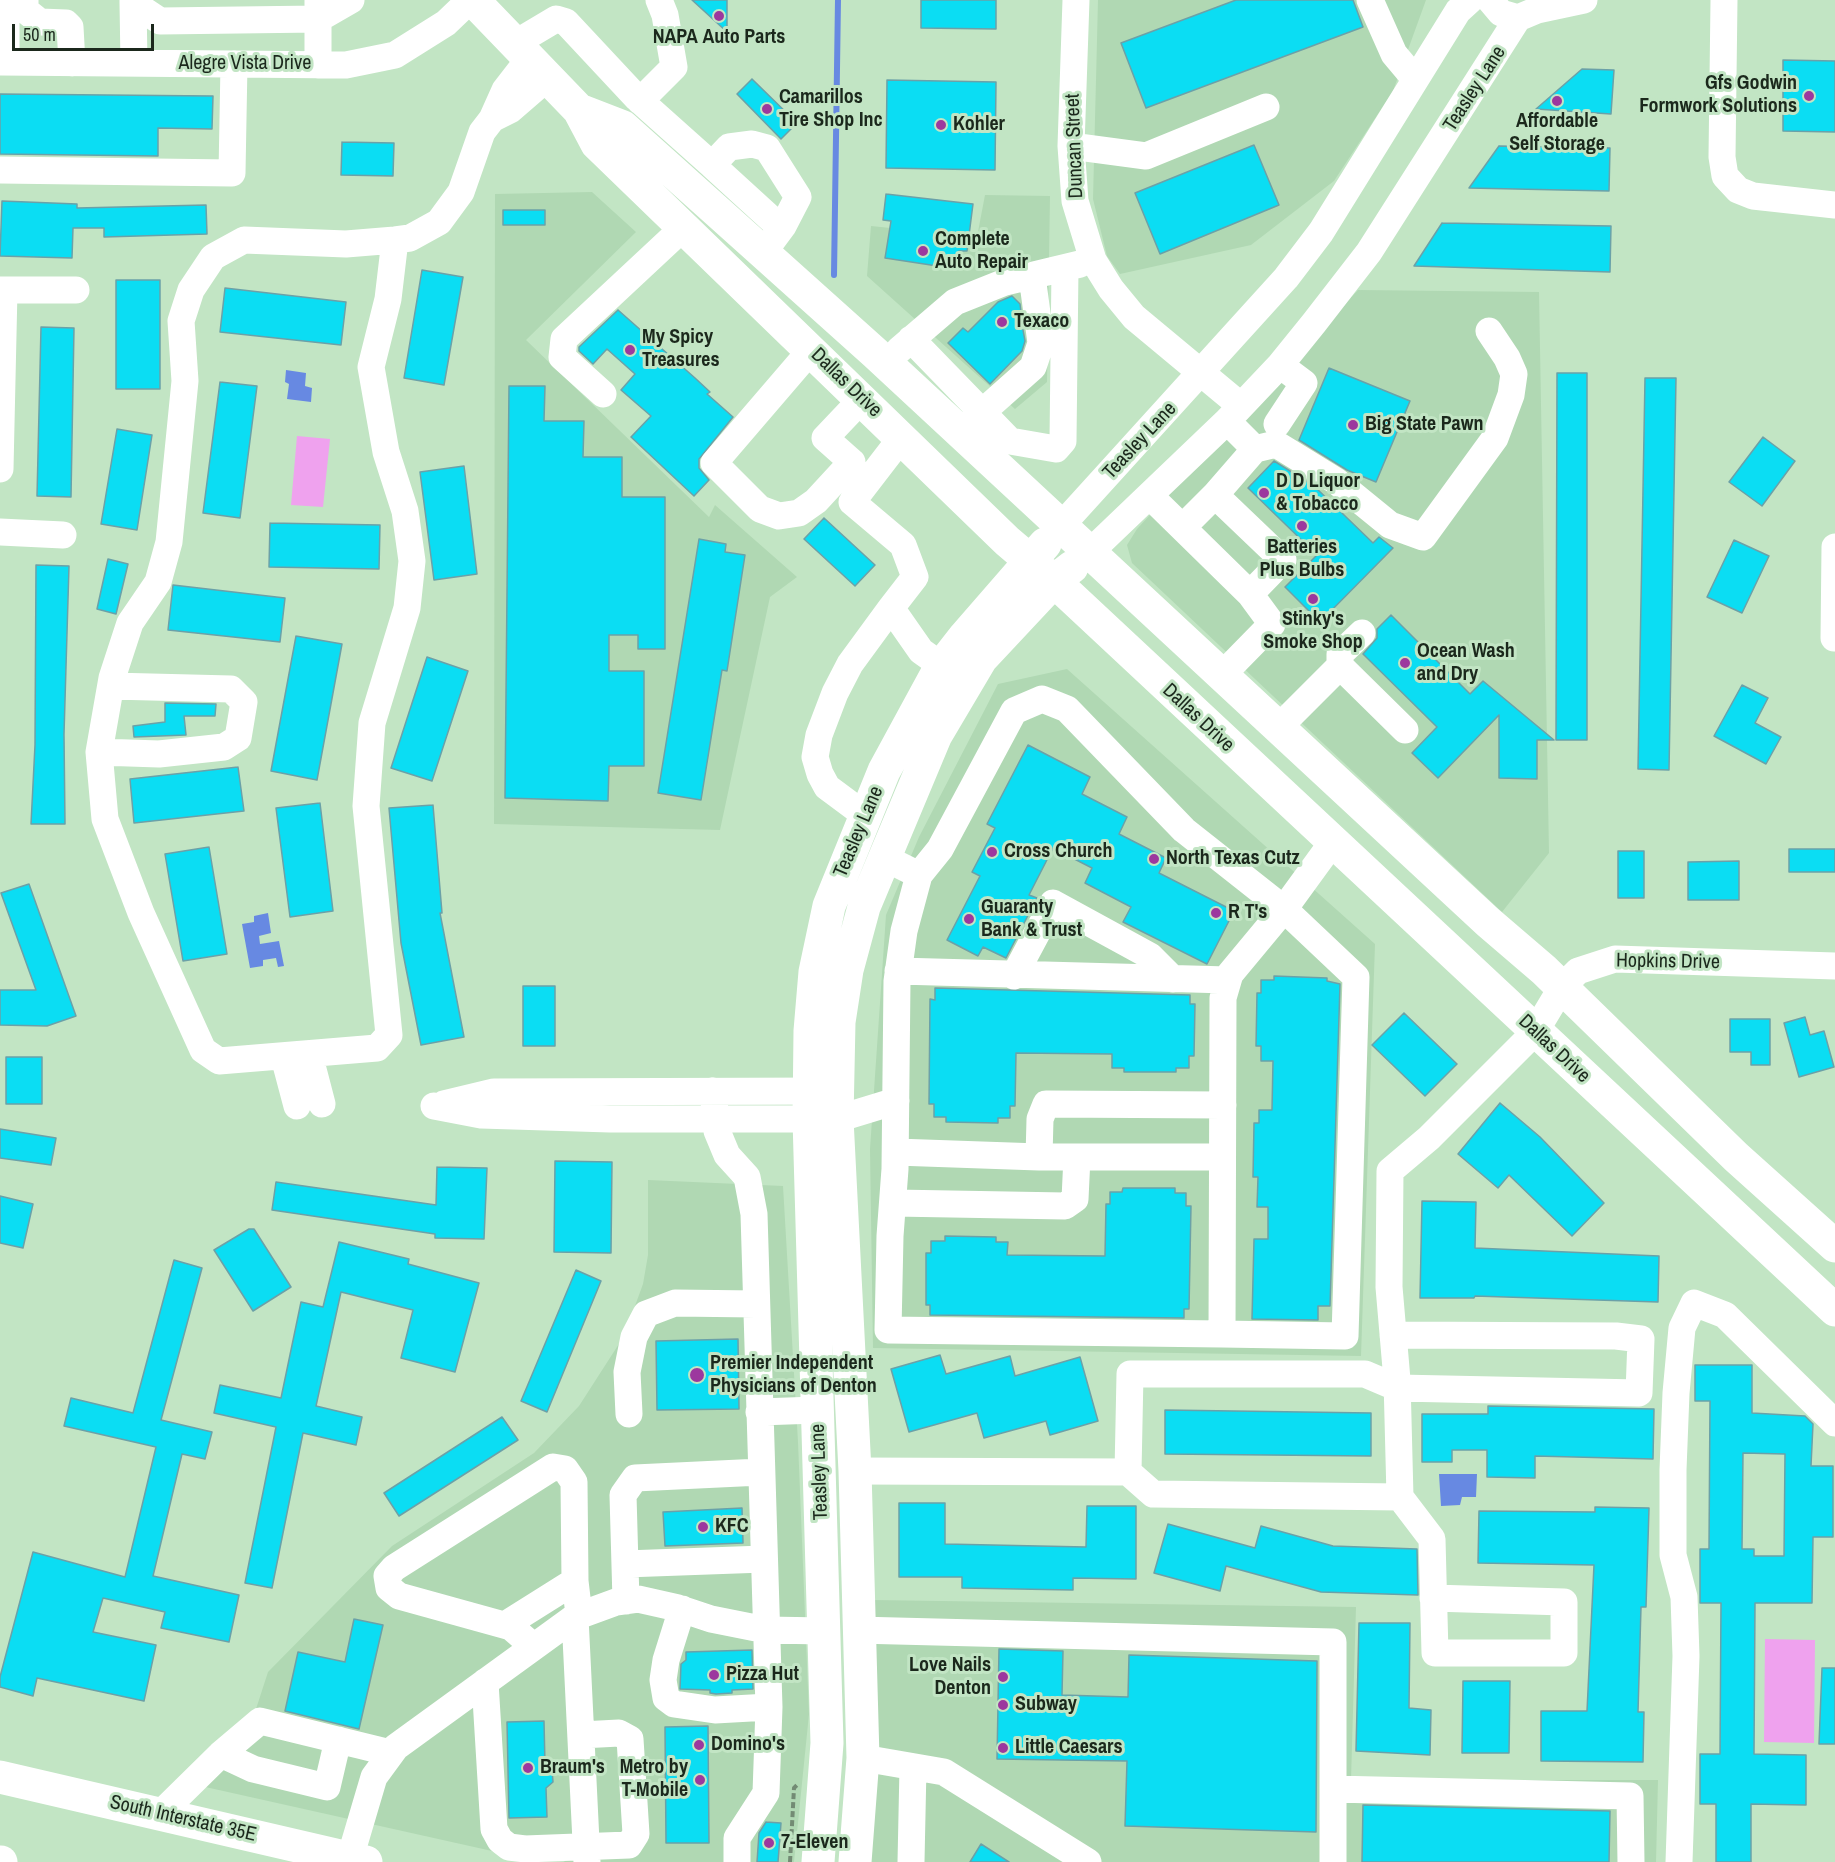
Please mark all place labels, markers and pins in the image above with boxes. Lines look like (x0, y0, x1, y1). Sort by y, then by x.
marker: NAPA Auto Parts (712, 9, 726, 23)
place label: NAPA Auto Parts (653, 26, 785, 50)
place label: Gfs Godwin Formwork Solutions (1639, 72, 1797, 119)
place label: Camarillos Tire Shop Inc (779, 86, 883, 133)
marker: Gfs Godwin Formwork Solutions (1802, 89, 1816, 103)
marker: Affordable Self Storage (1550, 94, 1564, 108)
marker: Camarillos Tire Shop Inc (760, 102, 774, 116)
place label: Affordable Self Storage (1509, 110, 1605, 157)
place label: Kohler (953, 113, 1005, 137)
marker: Kohler (934, 118, 948, 132)
place label: Complete Auto Repair (935, 228, 1028, 275)
marker: Complete Auto Repair (916, 244, 930, 258)
place label: Texaco (1014, 310, 1069, 334)
marker: Texaco (995, 315, 1009, 329)
place label: My Spicy Treasures (642, 326, 719, 373)
marker: My Spicy Treasures (623, 343, 637, 357)
place label: Big State Pawn (1365, 413, 1483, 437)
marker: Big State Pawn (1346, 418, 1360, 432)
place label: D D Liquor & Tobacco (1276, 470, 1360, 517)
marker: D D Liquor & Tobacco (1257, 486, 1271, 500)
marker: Batteries Plus Bulbs (1295, 519, 1309, 533)
place label: Batteries Plus Bulbs (1260, 536, 1344, 583)
marker: Stinky's Smoke Shop (1306, 592, 1320, 606)
place label: Stinky's Smoke Shop (1263, 608, 1363, 655)
place label: Ocean Wash and Dry (1417, 640, 1515, 687)
marker: Ocean Wash and Dry (1398, 656, 1412, 670)
place label: Cross Church (1004, 840, 1112, 864)
marker: Cross Church (985, 845, 999, 859)
place label: North Texas Cutz (1166, 847, 1300, 871)
marker: North Texas Cutz (1147, 852, 1161, 866)
place label: Guaranty Bank & Trust (981, 896, 1082, 943)
place label: R T's (1228, 901, 1267, 925)
marker: R T's (1209, 906, 1223, 920)
marker: Guaranty Bank & Trust (962, 912, 976, 926)
place label: Premier Independent Physicians of Denton (710, 1352, 877, 1399)
marker: Premier Independent Physicians of Denton (688, 1366, 706, 1384)
place label: KFC (715, 1515, 749, 1539)
marker: KFC (696, 1520, 710, 1534)
place label: Love Nails Denton (909, 1654, 991, 1701)
place label: Pizza Hut (726, 1663, 799, 1687)
marker: Pizza Hut (707, 1668, 721, 1682)
marker: Love Nails Denton (996, 1670, 1010, 1684)
place label: Subway (1015, 1693, 1077, 1717)
marker: Subway (996, 1698, 1010, 1712)
place label: Domino's (711, 1733, 785, 1757)
place label: Little Caesars (1015, 1736, 1123, 1760)
marker: Domino's (692, 1738, 706, 1752)
marker: Little Caesars (996, 1741, 1010, 1755)
place label: Braum's (540, 1756, 605, 1780)
place label: Metro by T-Mobile (620, 1756, 688, 1803)
marker: Braum's (521, 1761, 535, 1775)
marker: Metro by T-Mobile (693, 1773, 707, 1787)
place label: 7-Eleven (781, 1831, 848, 1855)
marker: 7-Eleven (762, 1836, 776, 1850)

